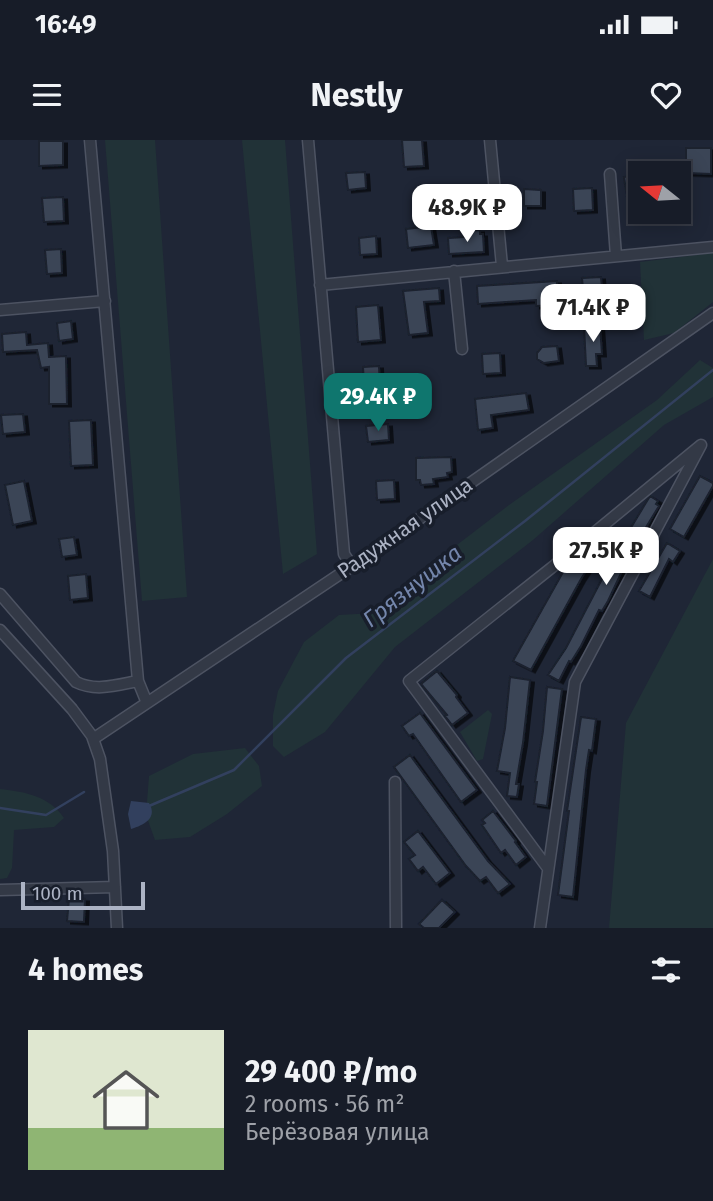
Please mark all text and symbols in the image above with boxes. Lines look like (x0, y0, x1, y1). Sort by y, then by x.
text: 16:49 (35, 9, 97, 40)
icon: menu (28, 76, 66, 114)
text: Nestly (310, 76, 403, 114)
icon: heart (647, 76, 685, 114)
north arrow (628, 161, 691, 224)
map controls (628, 161, 691, 224)
pin: 48.9K ₽ (402, 184, 532, 244)
text: 48.9K ₽ (428, 193, 506, 221)
pin: 71.4K ₽ (528, 284, 658, 344)
text: 71.4K ₽ (557, 293, 629, 321)
pin: 29.4K ₽ (313, 373, 443, 433)
text: 29.4K ₽ (340, 382, 416, 410)
street label: Радужная улица (332, 472, 478, 584)
pin: 27.5K ₽ (541, 528, 671, 587)
text: 27.5K ₽ (569, 536, 643, 564)
water label: Грязнушка (357, 539, 467, 633)
scale bar (21, 879, 145, 911)
text: 100 m (32, 882, 83, 905)
icon: filters (647, 951, 685, 989)
text: 4 homes (28, 952, 143, 988)
text: 29 400 ₽/mo (245, 1054, 417, 1090)
icon: home (84, 1058, 168, 1142)
text: 2 rooms · 56 m² (245, 1090, 404, 1118)
text: Берёзовая улица (245, 1118, 429, 1146)

